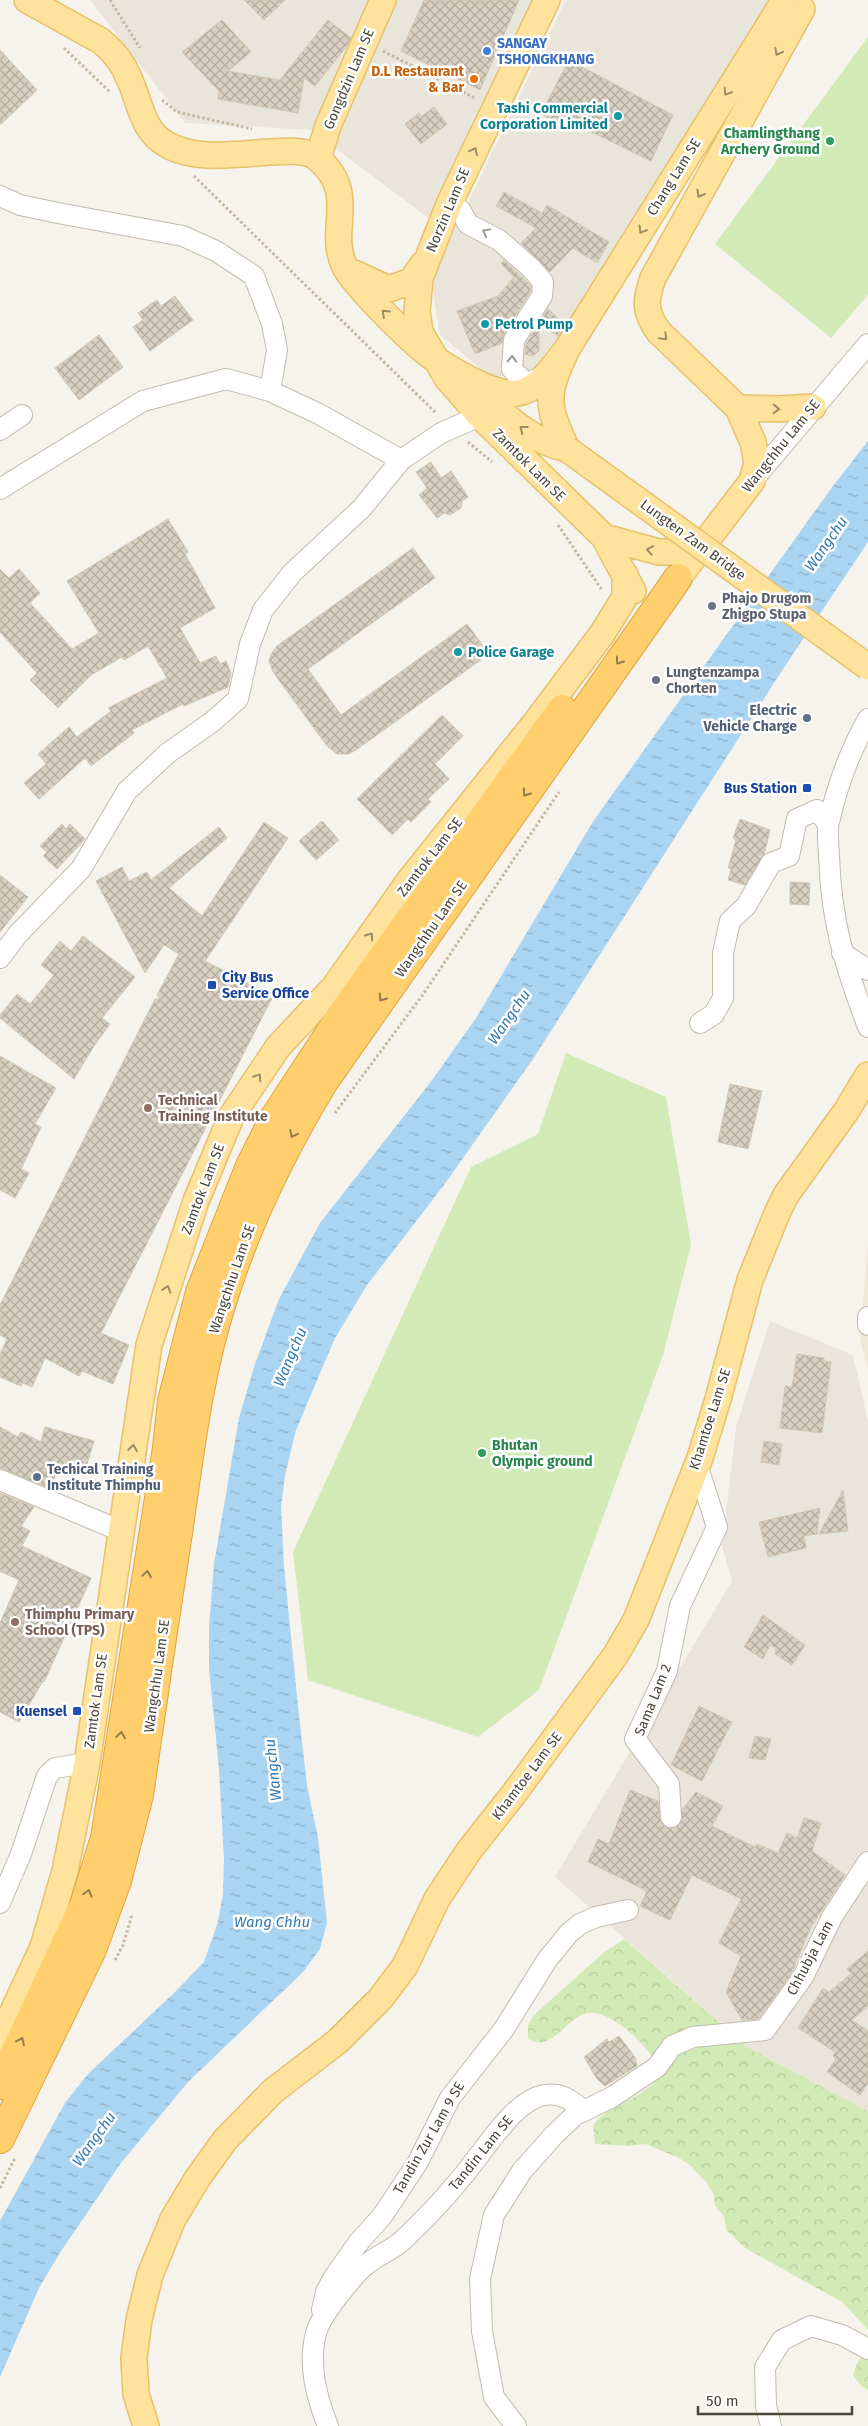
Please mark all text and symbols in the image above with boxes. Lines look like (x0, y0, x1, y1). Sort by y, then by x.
street label: Gongdzin Lam SE (320, 26, 378, 132)
place label: SANGAY TSHONGKHANG (497, 35, 594, 68)
marker: SANGAY TSHONGKHANG (481, 45, 493, 57)
one-way arrow (774, 46, 784, 55)
place label: D.L Restaurant & Bar (371, 63, 465, 96)
marker: D.L Restaurant & Bar (468, 73, 480, 85)
one-way arrow (724, 86, 734, 95)
place label: Tashi Commercial Corporation Limited (480, 100, 609, 133)
marker: Tashi Commercial Corporation Limited (612, 110, 624, 122)
place label: Chamlingthang Archery Ground (720, 125, 820, 158)
street label: Chang Lam SE (643, 135, 705, 219)
marker: Chamlingthang Archery Ground (824, 135, 836, 147)
one-way arrow (468, 147, 478, 156)
street label: Norzin Lam SE (423, 165, 473, 255)
one-way arrow (696, 189, 706, 198)
one-way arrow (639, 224, 649, 233)
one-way arrow (482, 228, 491, 238)
one-way arrow (382, 310, 391, 319)
place label: Petrol Pump (495, 316, 573, 333)
marker: Petrol Pump (479, 318, 491, 330)
one-way arrow (659, 332, 668, 341)
one-way arrow (507, 355, 518, 363)
street label: Wangchhu Lam SE (738, 396, 824, 496)
one-way arrow (772, 404, 780, 414)
street label: Zamtok Lam SE (489, 425, 569, 505)
one-way arrow (520, 426, 529, 434)
street label: Lungten Zam Bridge (637, 496, 749, 584)
water label: Wangchu (801, 513, 851, 575)
one-way arrow (646, 545, 655, 556)
place label: Phajo Drugom Zhigpo Stupa (722, 590, 811, 623)
marker: Phajo Drugom Zhigpo Stupa (706, 600, 718, 612)
place label: Police Garage (468, 644, 554, 661)
marker: Police Garage (452, 646, 464, 658)
one-way arrow (616, 655, 626, 664)
place label: Lungtenzampa Chorten (666, 664, 760, 697)
marker: Lungtenzampa Chorten (650, 674, 662, 686)
place label: Electric Vehicle Charge (703, 702, 797, 735)
marker: Electric Vehicle Charge (801, 712, 813, 724)
place label: Bus Station (724, 780, 797, 797)
marker: Bus Station (801, 782, 813, 794)
one-way arrow (523, 788, 532, 797)
street label: Zamtok Lam SE (394, 814, 466, 900)
street label: Wangchhu Lam SE (391, 877, 471, 981)
one-way arrow (364, 932, 373, 942)
place label: City Bus Service Office (222, 969, 309, 1002)
marker: City Bus Service Office (206, 979, 218, 991)
water label: Wangchu (484, 986, 534, 1048)
one-way arrow (379, 992, 388, 1002)
one-way arrow (252, 1073, 261, 1082)
place label: Technical Training Institute (158, 1092, 268, 1125)
marker: Technical Training Institute (142, 1102, 154, 1114)
one-way arrow (289, 1129, 299, 1138)
street label: Zamtok Lam SE (178, 1141, 228, 1237)
street label: Wangchhu Lam SE (205, 1222, 259, 1336)
one-way arrow (162, 1286, 172, 1294)
water label: Wangchu (269, 1325, 311, 1389)
street label: Khamtoe Lam SE (686, 1366, 734, 1472)
place label: Bhutan Olympic ground (492, 1437, 593, 1470)
one-way arrow (128, 1443, 138, 1452)
marker: Bhutan Olympic ground (476, 1447, 488, 1459)
place label: Techical Training Institute Thimphu (47, 1461, 161, 1494)
marker: Techical Training Institute Thimphu (31, 1471, 43, 1483)
one-way arrow (141, 1570, 152, 1578)
place label: Thimphu Primary School (TPS) (25, 1606, 135, 1639)
marker: Thimphu Primary School (TPS) (9, 1616, 21, 1628)
street label: Wangchhu Lam SE (141, 1618, 173, 1734)
street label: Zamtok Lam SE (81, 1652, 111, 1750)
street label: Sama Lam 2 (631, 1662, 675, 1738)
place label: Kuensel (16, 1703, 68, 1720)
marker: Kuensel (71, 1705, 83, 1717)
street label: Khamtoe Lam SE (488, 1729, 566, 1823)
one-way arrow (116, 1730, 126, 1739)
water label: Wangchu (261, 1738, 285, 1802)
one-way arrow (82, 1890, 92, 1898)
water label: Wang Chhu (234, 1913, 310, 1931)
street label: Chhubja Lam (783, 1918, 837, 1998)
one-way arrow (15, 2037, 25, 2046)
street label: Tandin Zur Lam 9 SE (390, 2079, 468, 2197)
water label: Wangchu (68, 2108, 120, 2170)
street label: Tandin Lam SE (445, 2112, 517, 2194)
scale bar (698, 2384, 852, 2416)
text: 50 m (706, 2392, 739, 2410)

